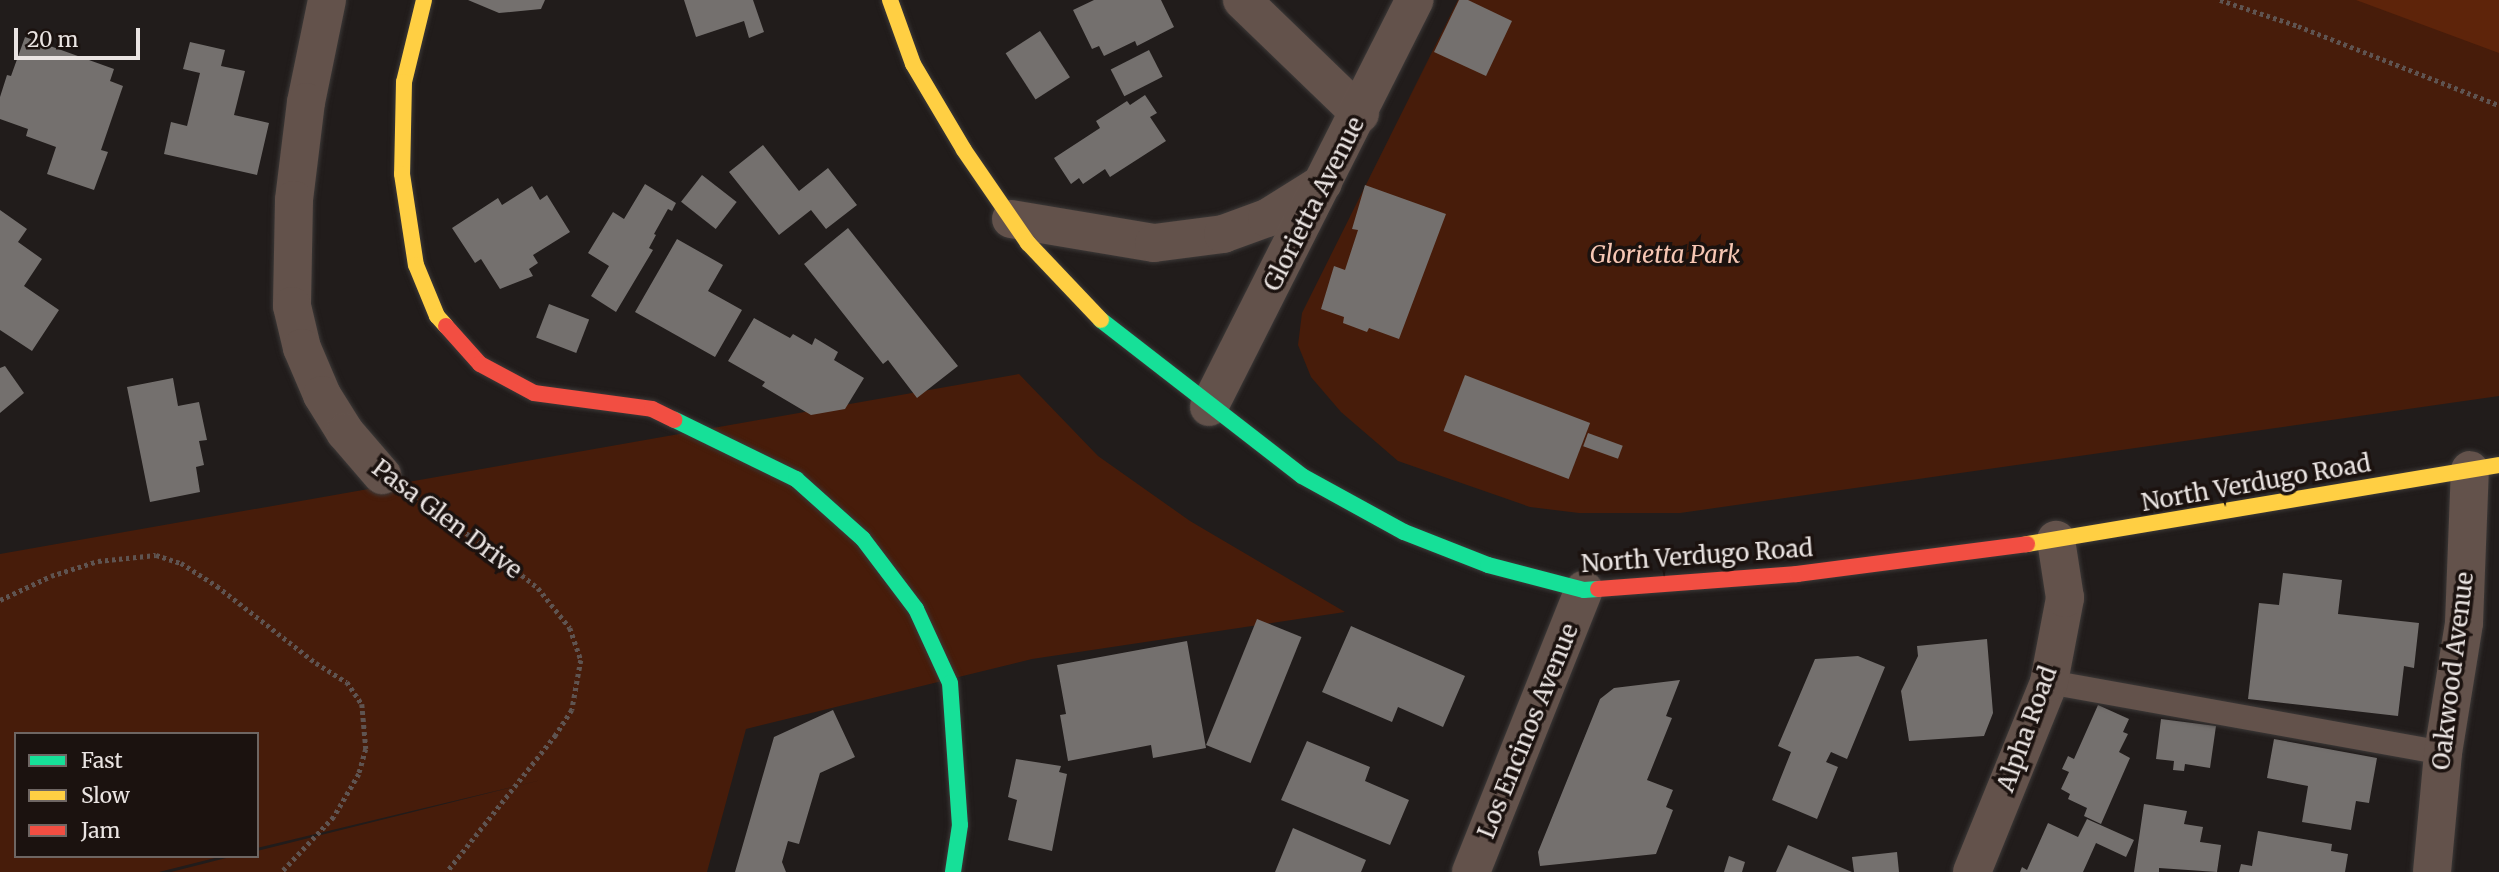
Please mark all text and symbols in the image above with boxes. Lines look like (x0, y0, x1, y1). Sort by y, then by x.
scale bar (18, 14, 144, 58)
text: 20 m (27, 26, 78, 53)
street label: Glorietta Avenue (1258, 112, 1370, 296)
park label: Glorietta Park (1590, 241, 1740, 269)
street label: North Verdugo Road (2139, 449, 2373, 517)
street label: Pasa Glen Drive (366, 453, 528, 585)
street label: North Verdugo Road (1580, 534, 1814, 578)
street label: Oakwood Avenue (2427, 570, 2479, 772)
street label: Los Encinos Avenue (1472, 619, 1584, 843)
street label: Alpha Road (1991, 662, 2063, 796)
legend (14, 732, 259, 858)
text: Fast (81, 747, 123, 774)
text: Slow (81, 782, 130, 809)
text: Jam (81, 817, 120, 844)

